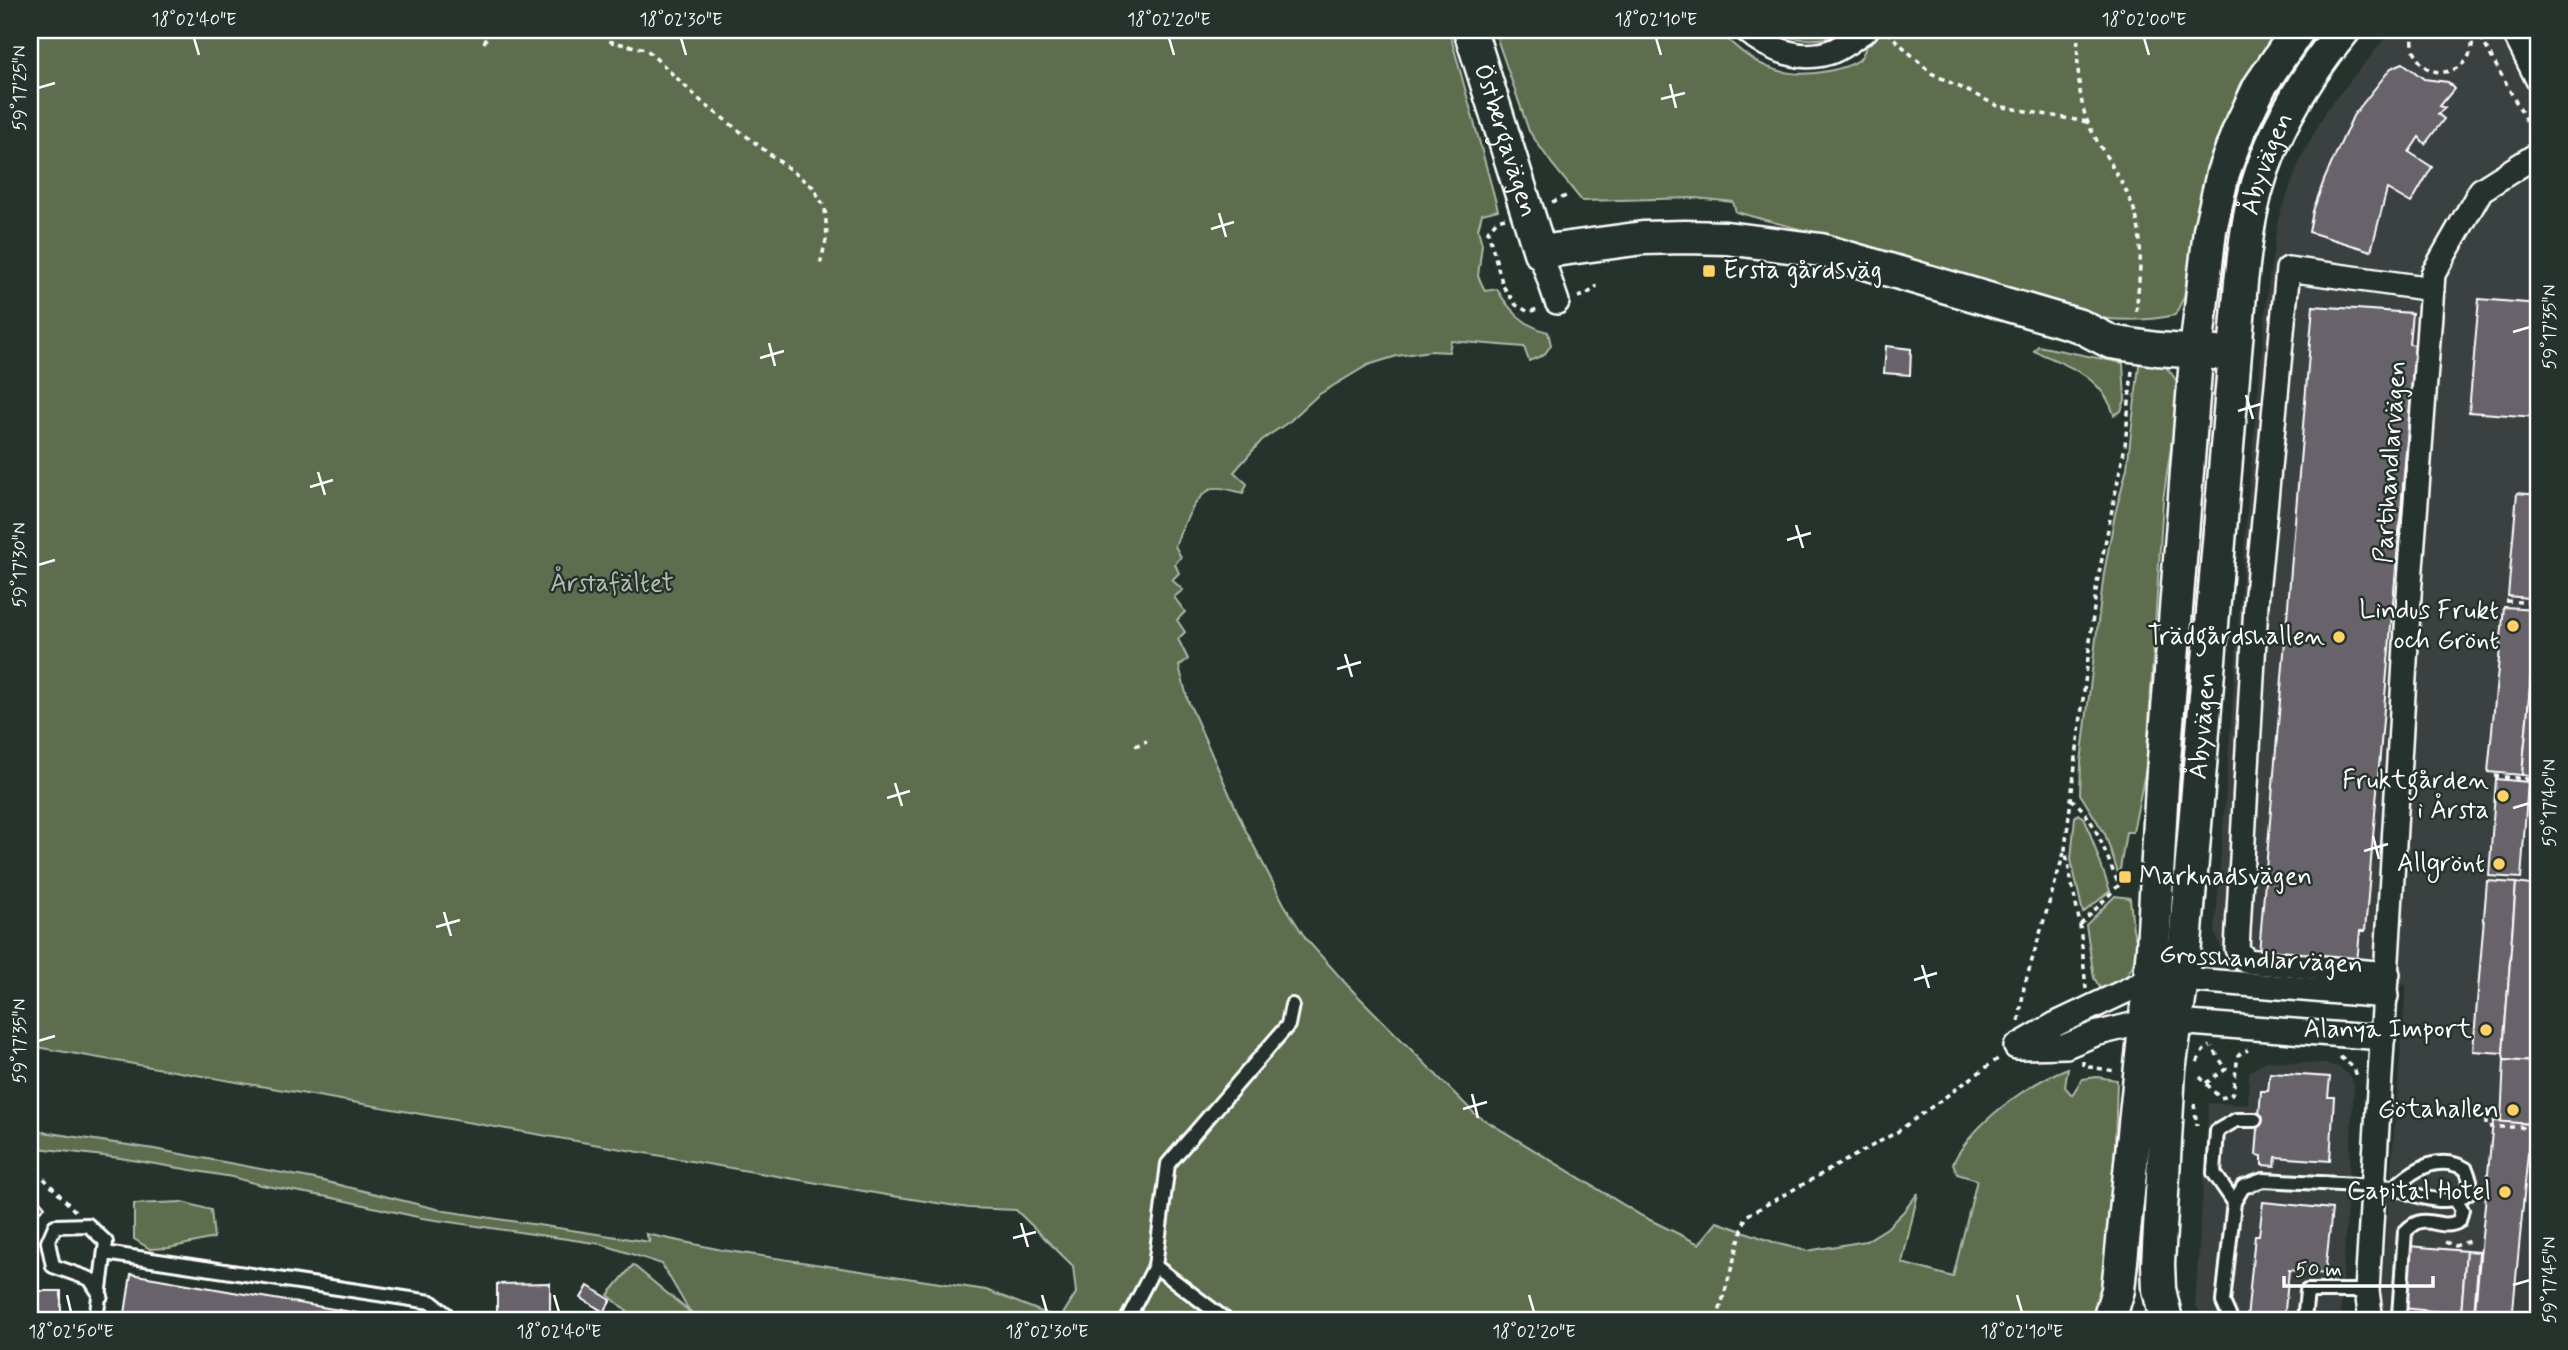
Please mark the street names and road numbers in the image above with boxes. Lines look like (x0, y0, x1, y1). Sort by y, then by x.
street label: Östbergavägen (1465, 60, 1545, 221)
street label: Åbyvägen (2233, 107, 2302, 218)
street label: Partihandlarvägen (2367, 360, 2415, 564)
street label: Åbyvägen (2181, 671, 2225, 781)
street label: Grosshandlarvägen (2158, 938, 2364, 982)

